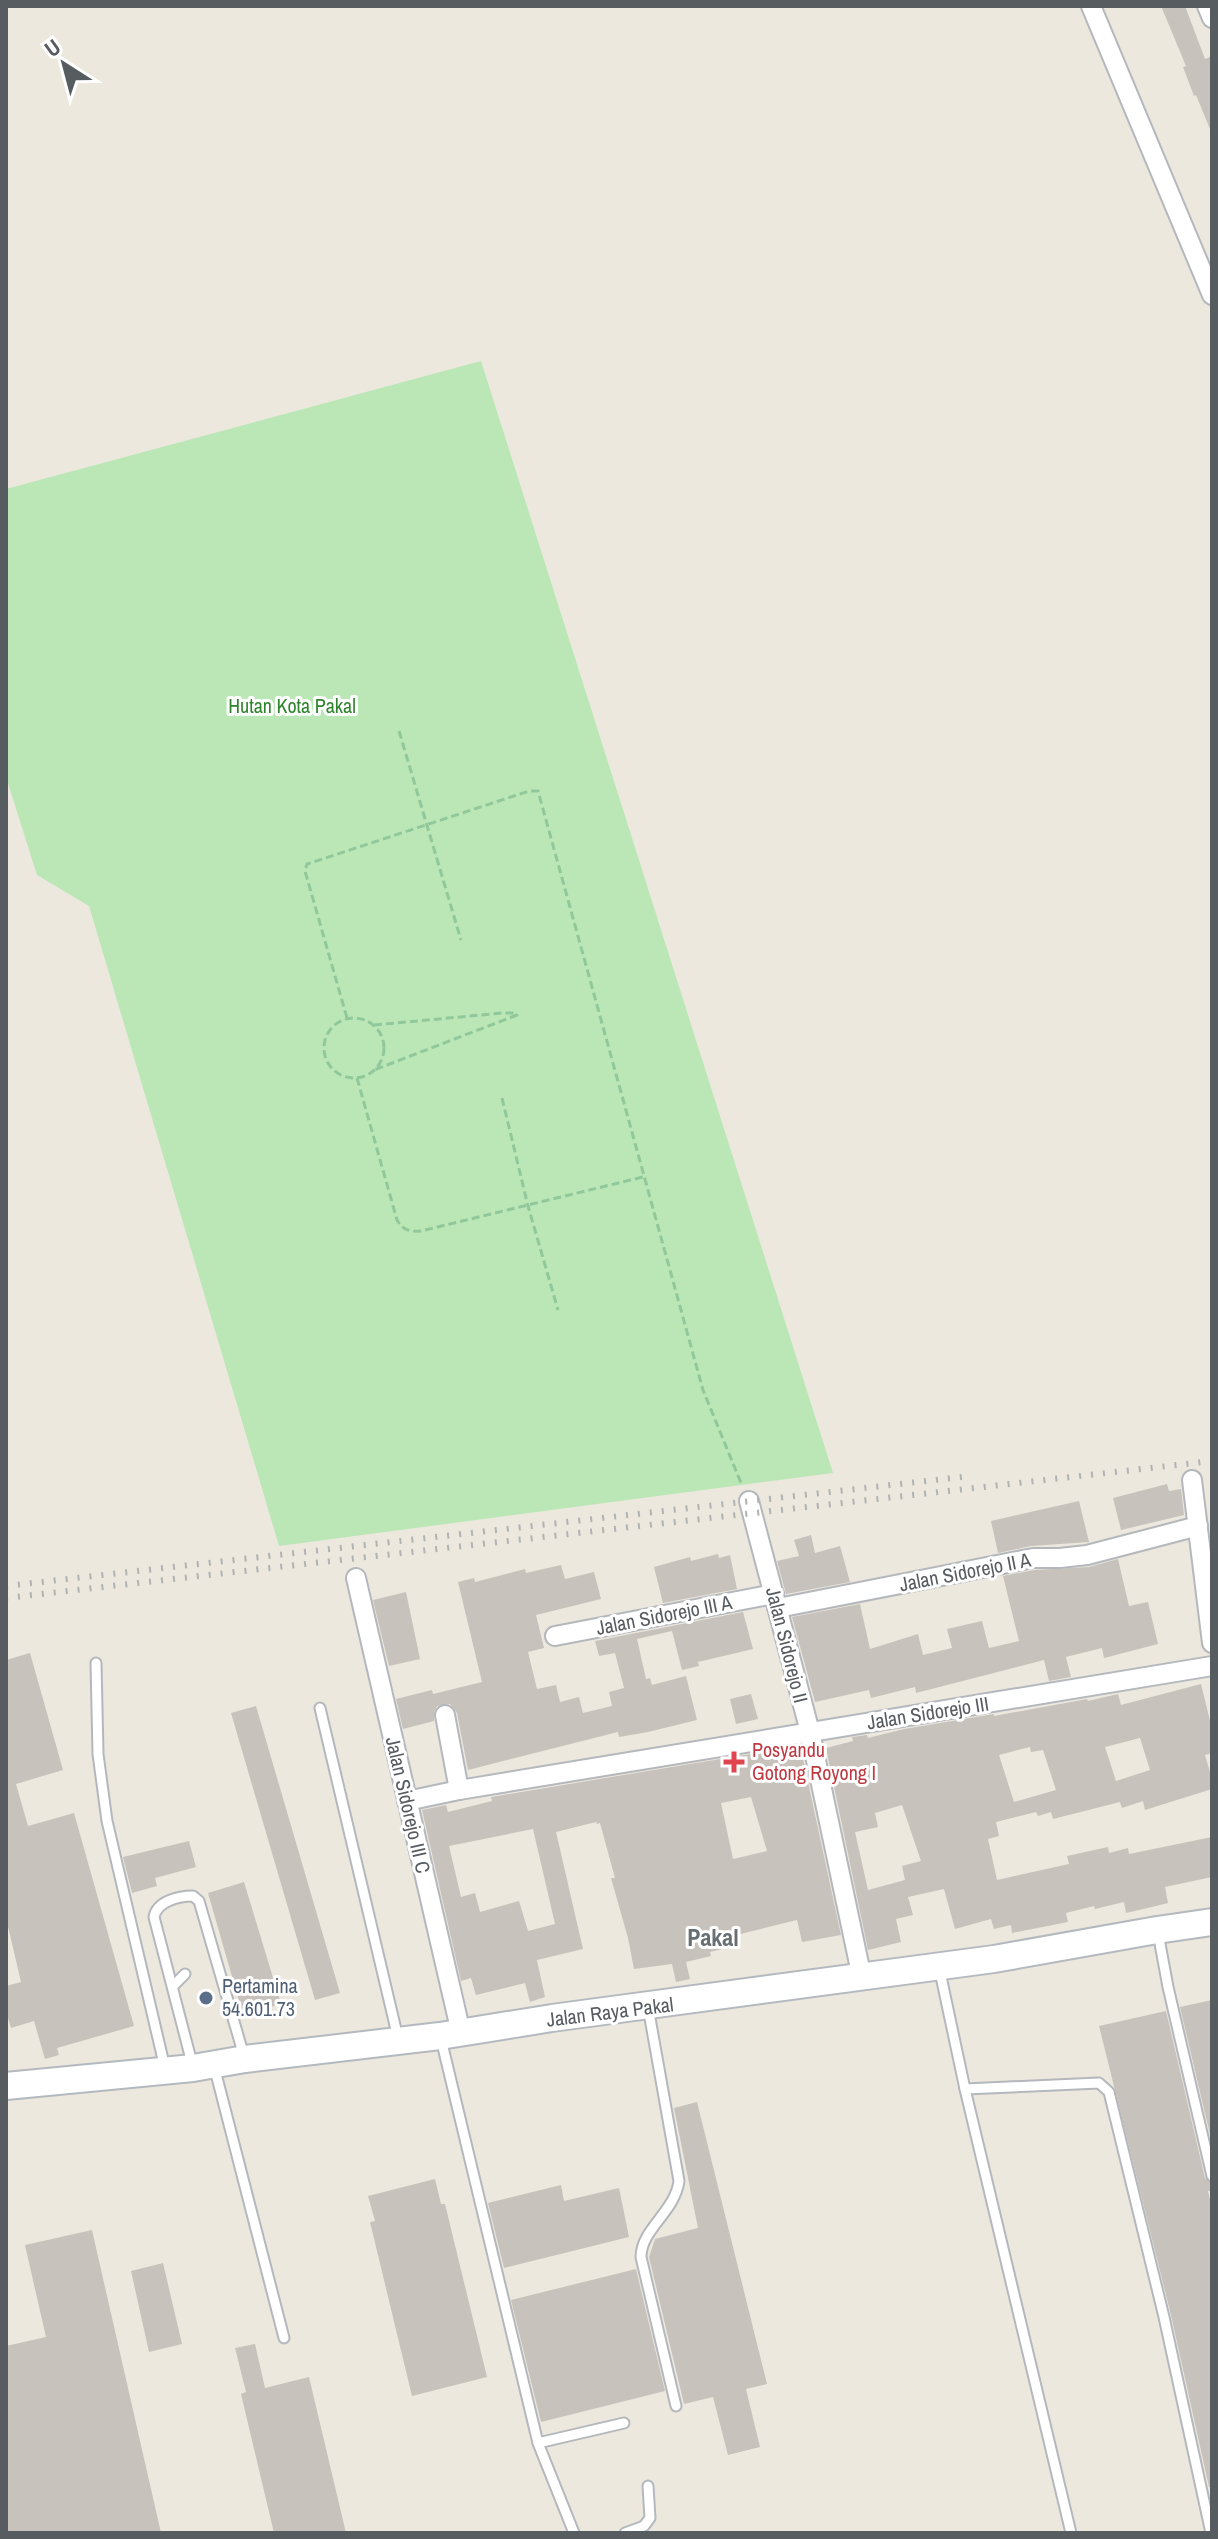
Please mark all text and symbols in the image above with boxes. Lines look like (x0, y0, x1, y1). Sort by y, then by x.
north arrow (24, 24, 104, 104)
text: U (38, 32, 66, 64)
park label: Hutan Kota Pakal (228, 692, 356, 719)
street label: Jalan Sidorejo II A (897, 1546, 1033, 1597)
street label: Jalan Sidorejo II (760, 1584, 815, 1706)
street label: Jalan Sidorejo III A (594, 1588, 734, 1641)
street label: Jalan Sidorejo III (865, 1690, 991, 1735)
street label: Jalan Sidorejo III C (380, 1734, 437, 1876)
place label: Posyandu Gotong Royong I (752, 1736, 876, 1786)
marker: Posyandu Gotong Royong I (723, 1751, 745, 1773)
district label: Pakal (687, 1921, 739, 1953)
place label: Pertamina 54.601.73 (222, 1972, 298, 2022)
marker: Pertamina 54.601.73 (197, 1989, 215, 2007)
street label: Jalan Raya Pakal (545, 1990, 675, 2033)

